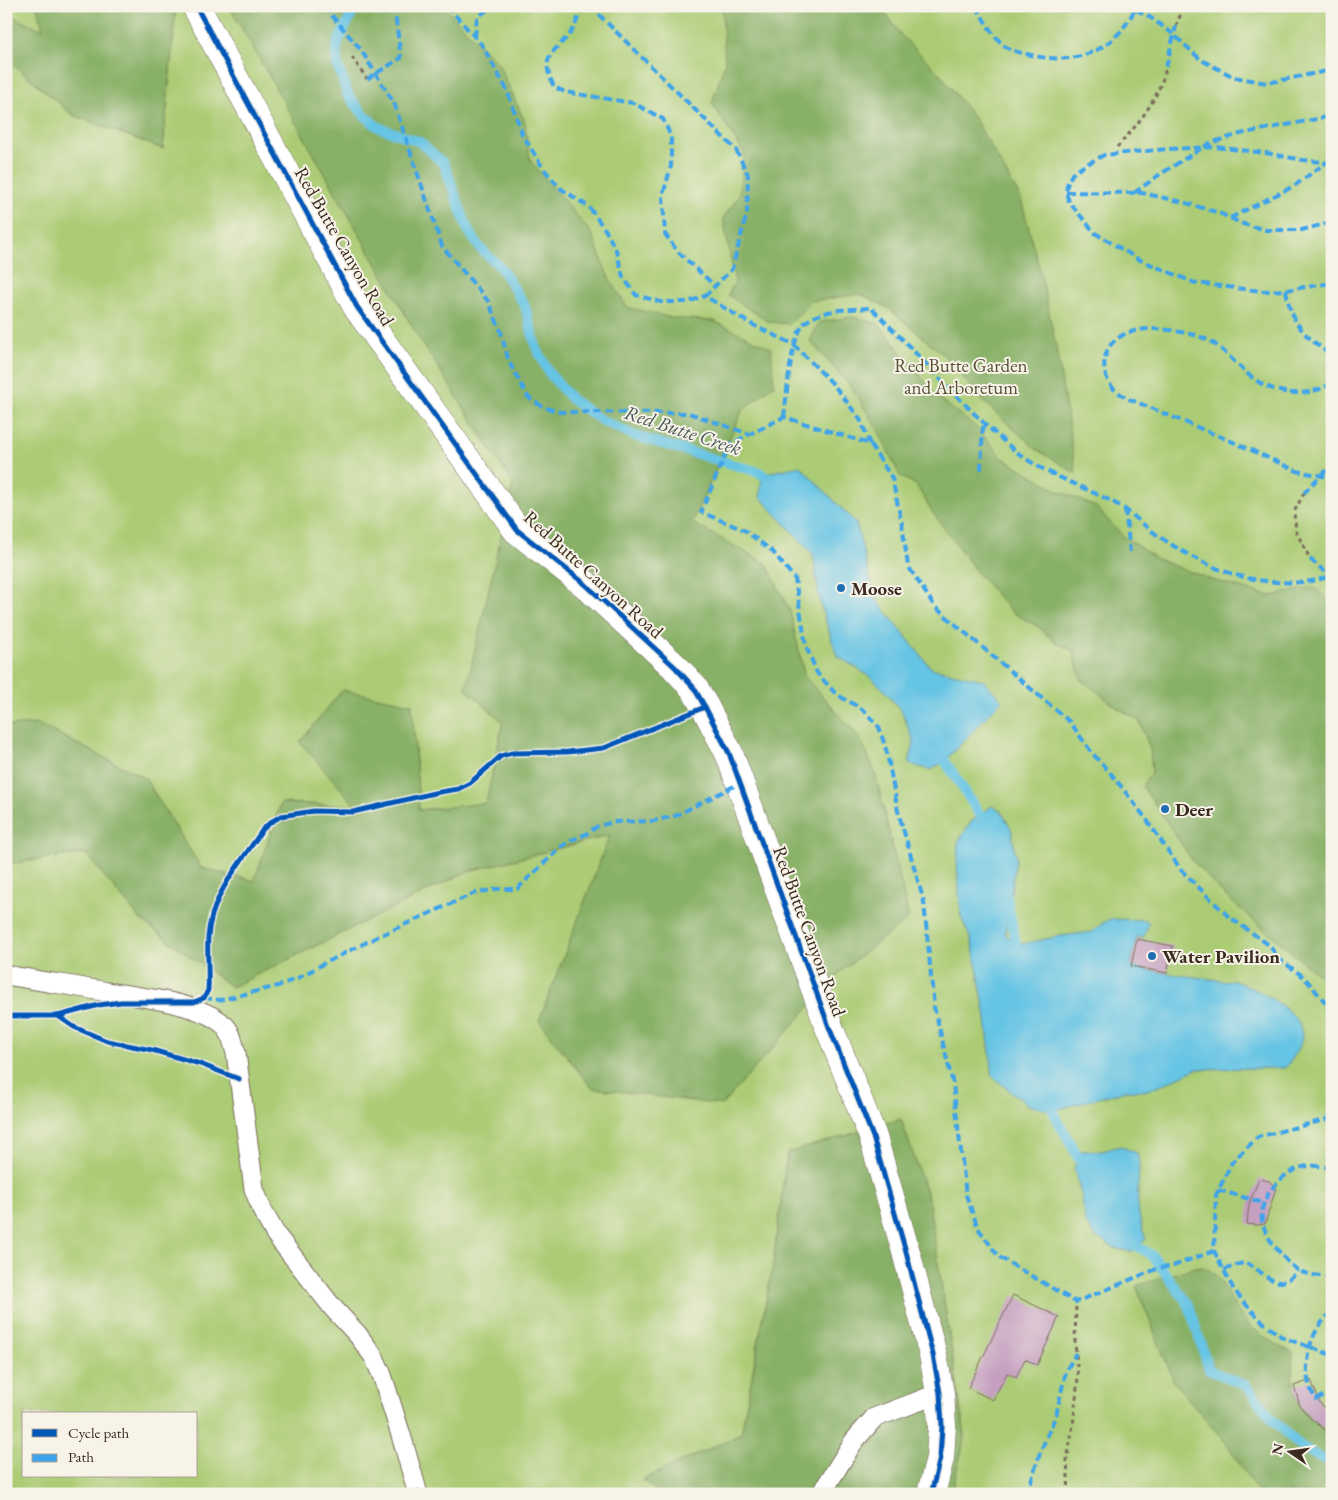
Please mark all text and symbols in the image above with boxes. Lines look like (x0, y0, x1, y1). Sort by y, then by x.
street label: Red Butte Canyon Road (289, 162, 401, 331)
park label: Red Butte Garden and Arboretum (894, 353, 1028, 400)
water label: Red Butte Creek (621, 399, 745, 461)
street label: Red Butte Canyon Road (519, 505, 669, 644)
place label: Moose (851, 576, 902, 601)
marker: Moose (835, 582, 847, 594)
place label: Deer (1175, 797, 1213, 822)
marker: Deer (1159, 803, 1171, 815)
street label: Red Butte Canyon Road (767, 842, 852, 1020)
place label: Water Pavilion (1162, 944, 1280, 969)
marker: Water Pavilion (1146, 950, 1158, 962)
legend (22, 1412, 198, 1478)
text: Cycle path (68, 1423, 130, 1442)
north arrow (1266, 1428, 1316, 1478)
text: N (1267, 1441, 1288, 1457)
text: Path (68, 1447, 94, 1466)

